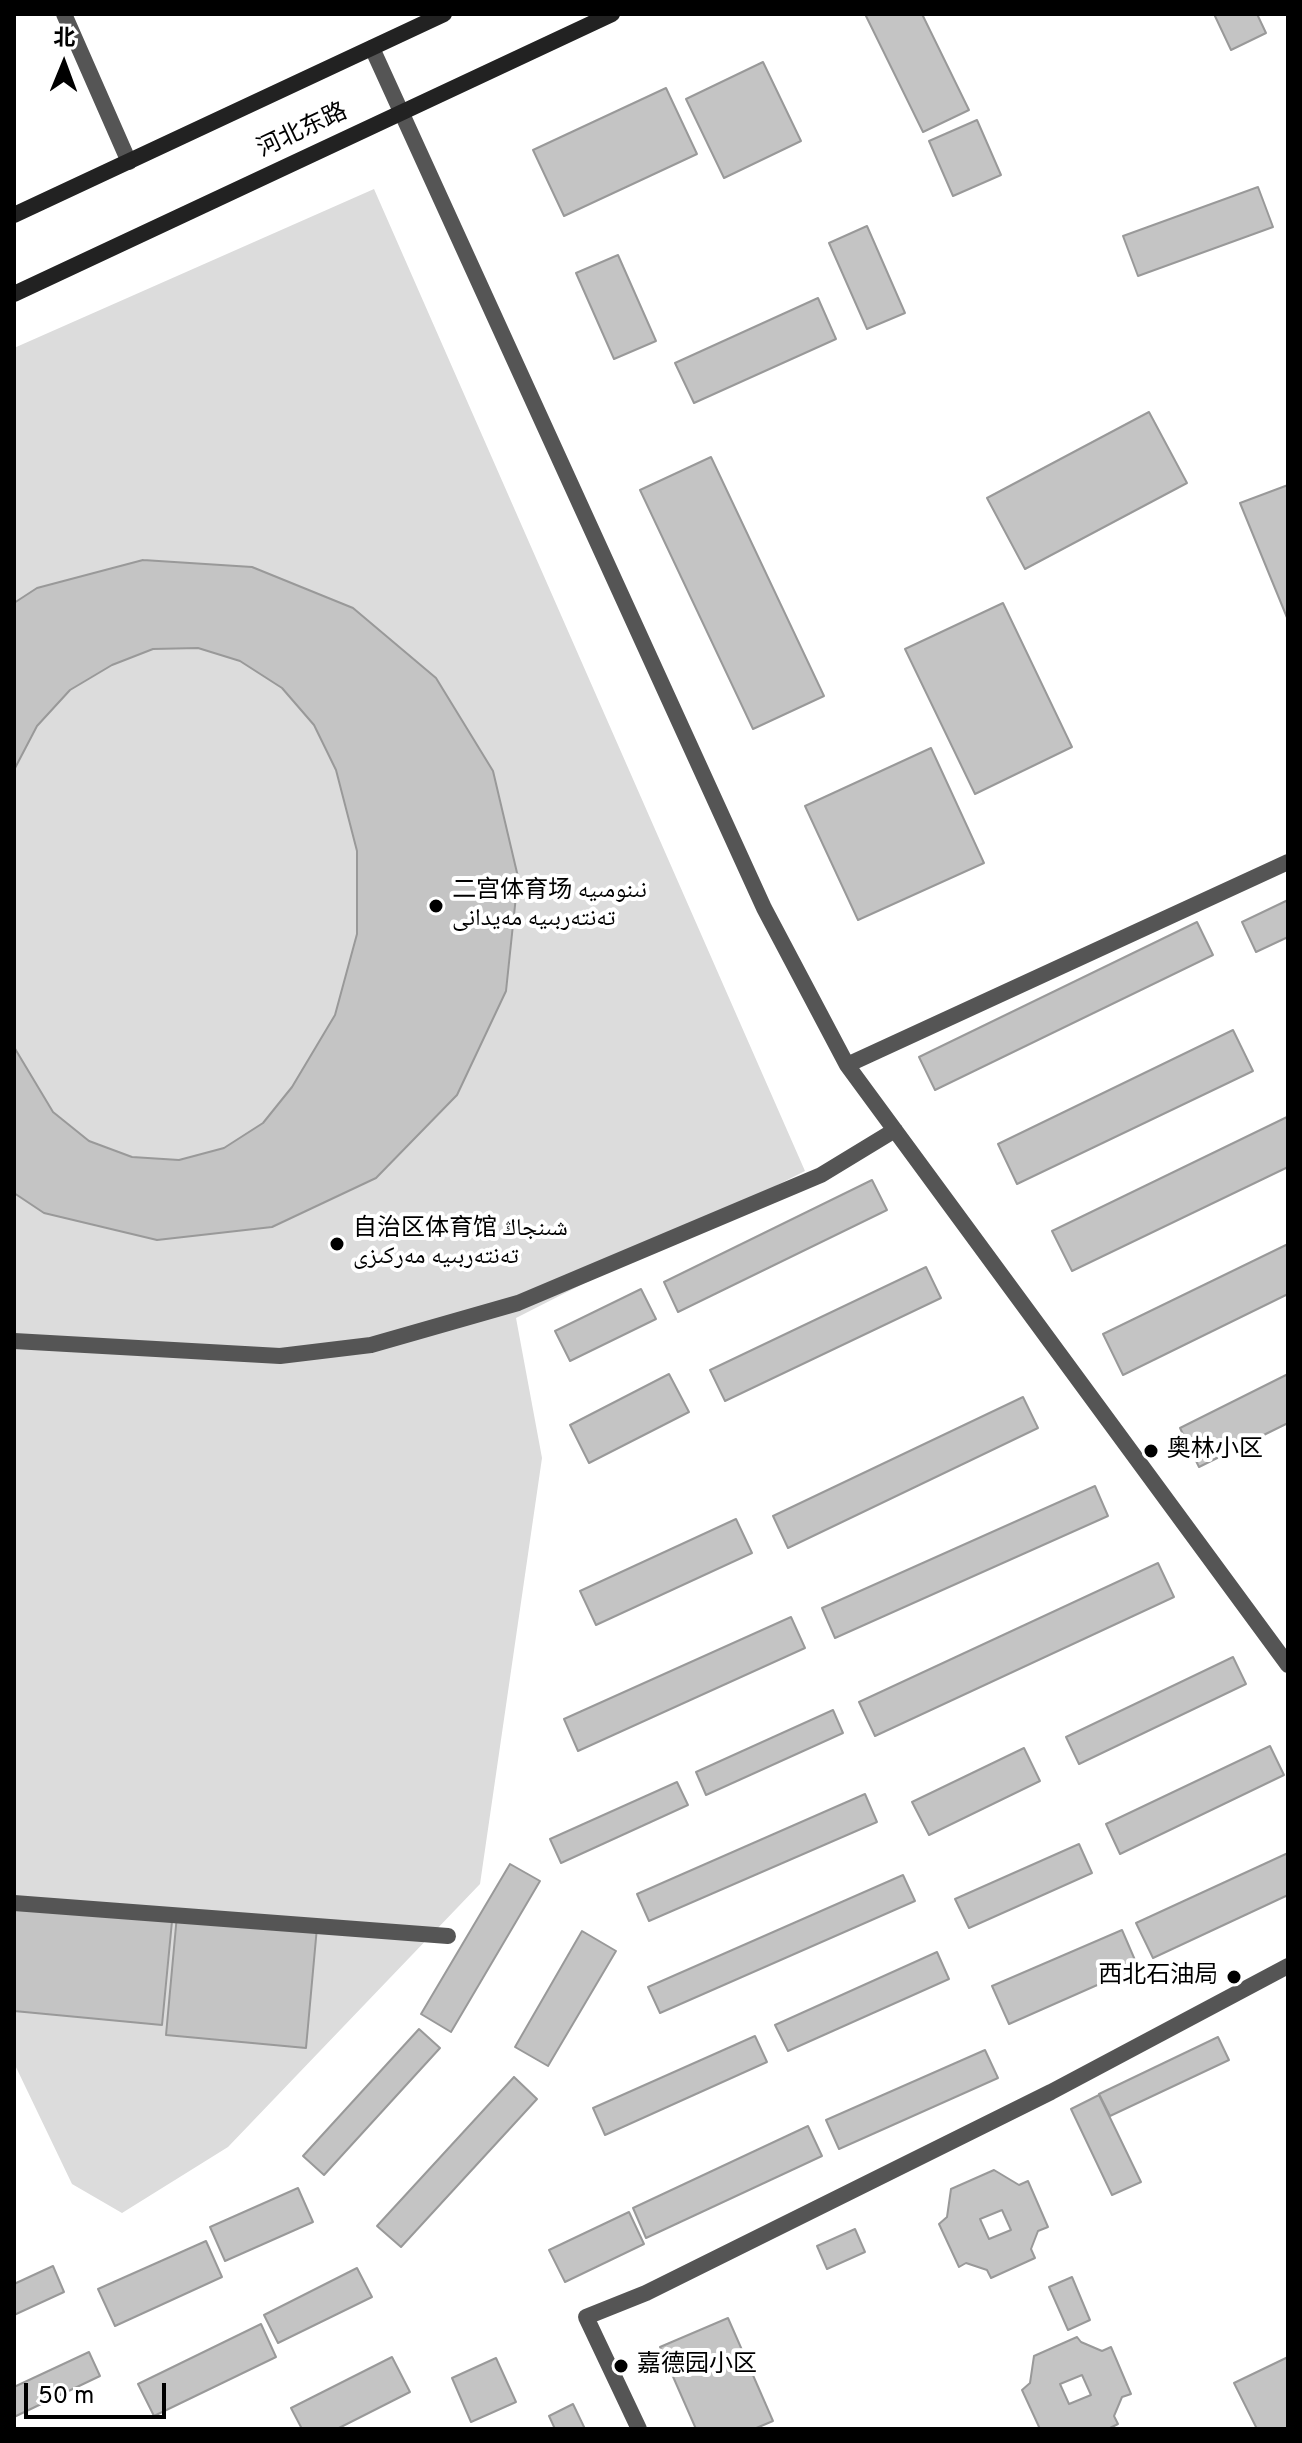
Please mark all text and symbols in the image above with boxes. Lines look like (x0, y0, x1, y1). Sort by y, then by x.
north arrow (24, 24, 104, 104)
text: 北 (53, 26, 76, 53)
street label: 河北东路 (253, 99, 353, 165)
place label: 二宫体育场 نىنومىيە تەنتەربىيە مەيدانى (452, 878, 647, 934)
marker: 二宫体育场 نىنومىيە تەنتەربىيە مەيدانى (427, 897, 445, 915)
place label: 自治区体育馆 شىنجاڭ تەنتەربىيە مەركىزى (353, 1216, 568, 1272)
marker: 自治区体育馆 شىنجاڭ تەنتەربىيە مەركىزى (328, 1235, 346, 1253)
place label: 奥林小区 (1167, 1437, 1263, 1465)
marker: 奥林小区 (1142, 1442, 1160, 1460)
place label: 西北石油局 (1098, 1963, 1218, 1991)
marker: 西北石油局 (1225, 1968, 1243, 1986)
place label: 嘉德园小区 (637, 2352, 757, 2380)
marker: 嘉德园小区 (612, 2357, 630, 2375)
scale bar (28, 2367, 170, 2417)
text: 50 m (38, 2382, 94, 2412)

